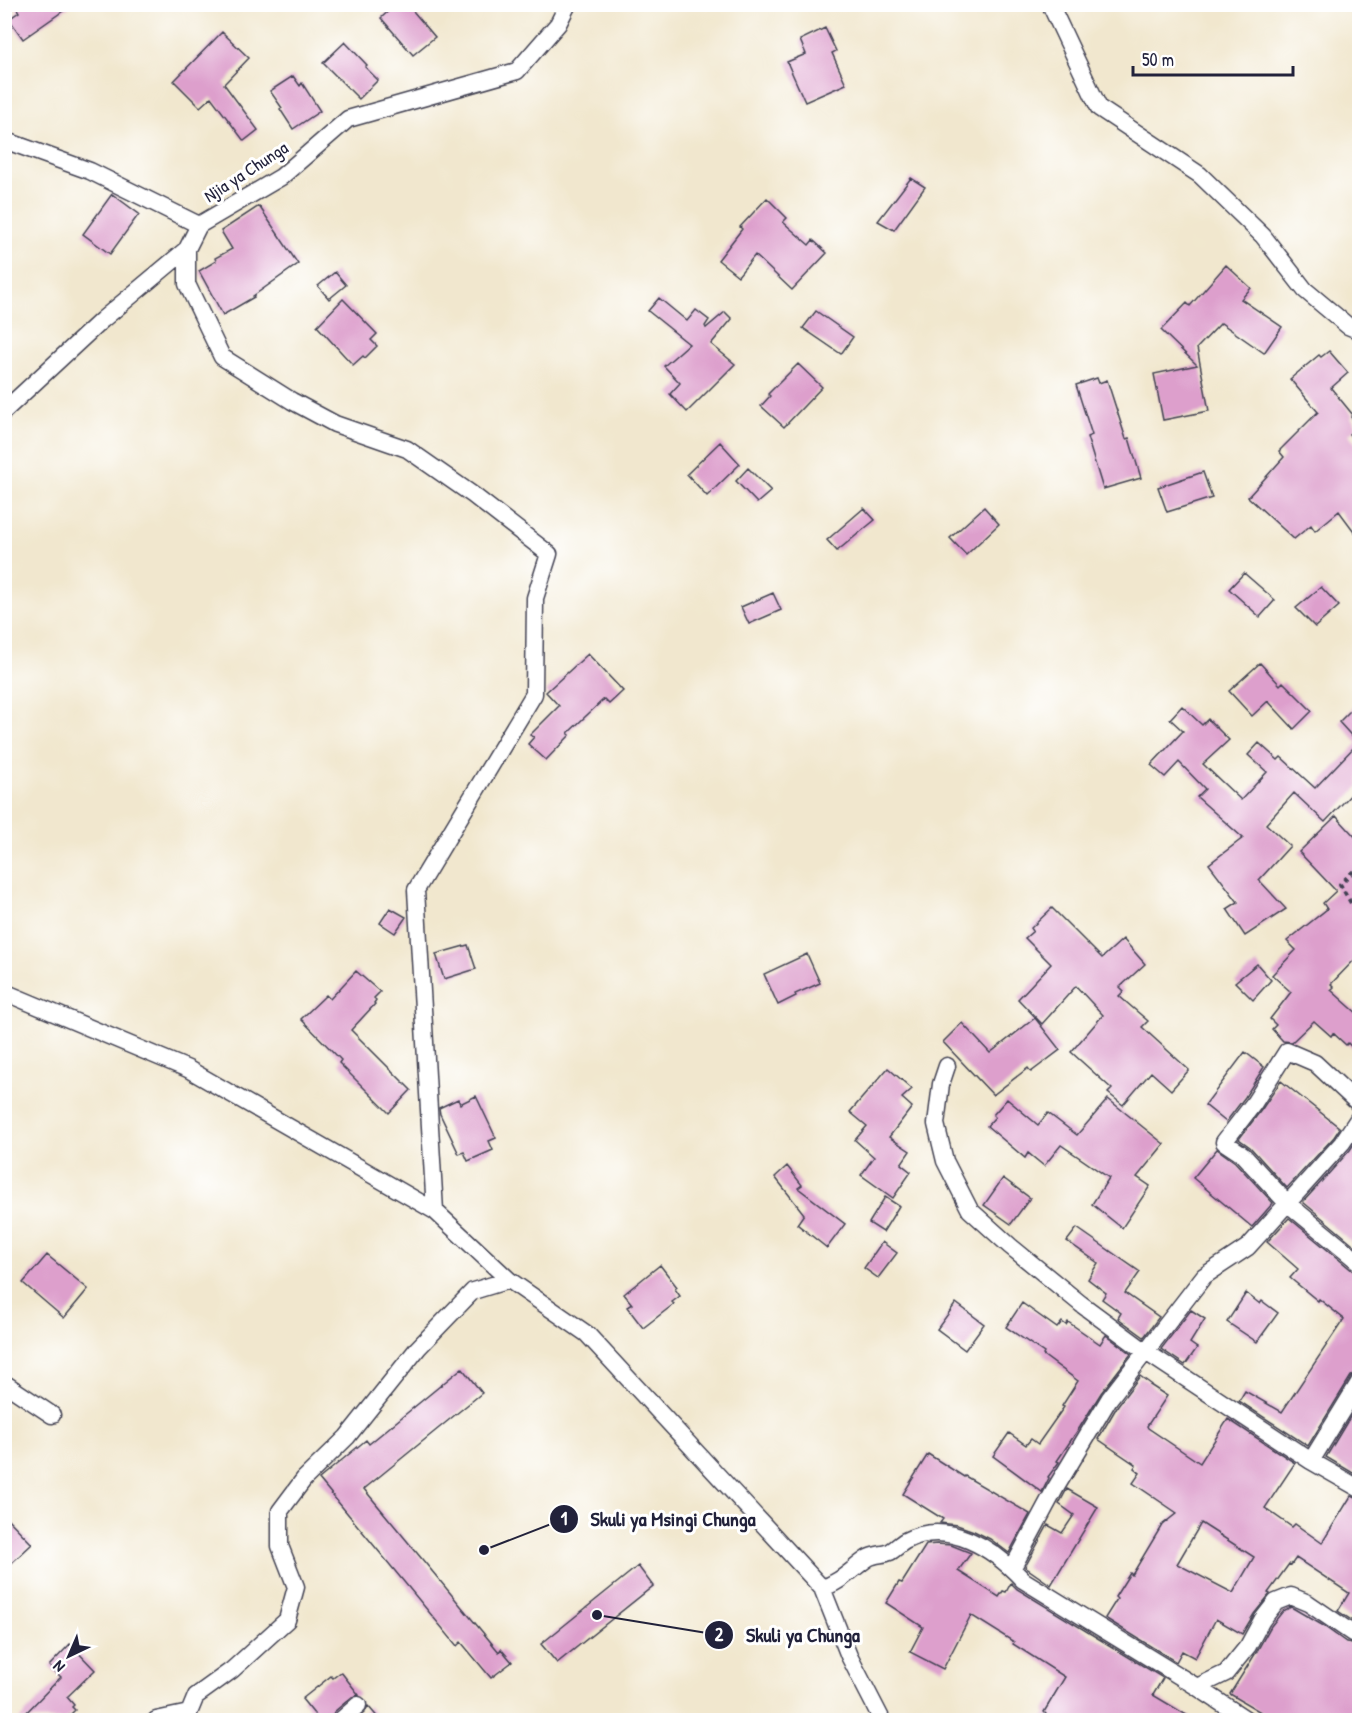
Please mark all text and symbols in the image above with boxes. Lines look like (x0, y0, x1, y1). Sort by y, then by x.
scale bar (1133, 39, 1294, 77)
text: 50 m (1142, 47, 1174, 72)
street label: Njia ya Chunga (199, 135, 293, 208)
callout: Skuli ya Msingi Chunga (549, 1500, 768, 1538)
text: Skuli ya Msingi Chunga (590, 1505, 756, 1533)
text: 1 (561, 1506, 568, 1531)
callout: Skuli ya Chunga (704, 1616, 872, 1654)
text: Skuli ya Chunga (746, 1621, 860, 1649)
text: 2 (715, 1622, 724, 1647)
north arrow (39, 1626, 99, 1686)
text: N (48, 1656, 69, 1678)

